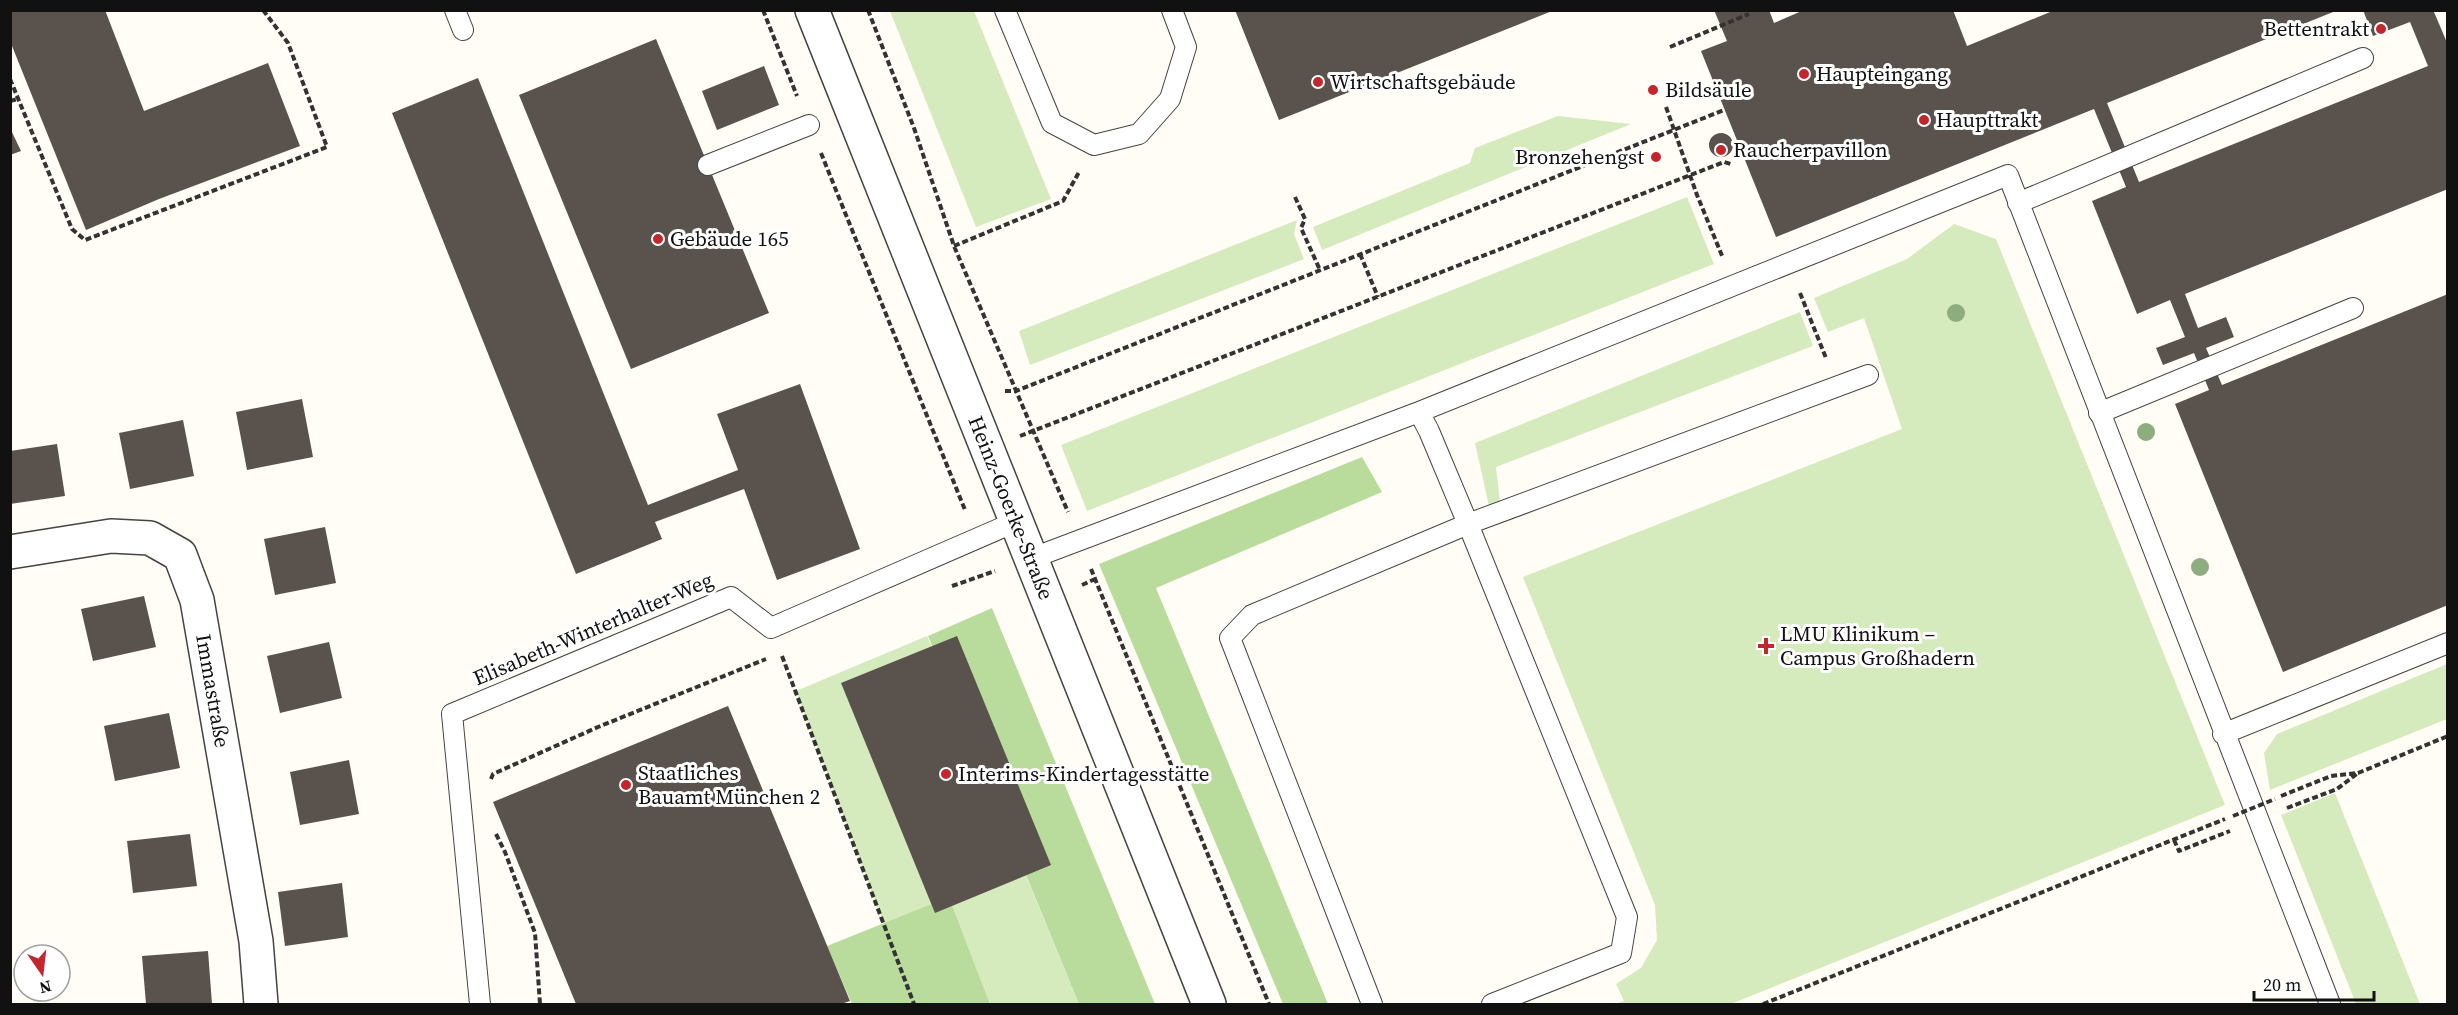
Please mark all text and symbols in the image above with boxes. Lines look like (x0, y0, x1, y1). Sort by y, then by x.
place label: Bettentrakt (2263, 14, 2369, 43)
marker: Bettentrakt (2374, 22, 2388, 36)
place label: Haupteingang (1816, 59, 1948, 88)
place label: Wirtschaftsgebäude (1330, 67, 1516, 96)
marker: Haupteingang (1797, 67, 1811, 81)
marker: Wirtschaftsgebäude (1311, 75, 1325, 89)
place label: Bildsäule (1665, 75, 1752, 104)
marker: Bildsäule (1646, 83, 1660, 97)
place label: Haupttrakt (1936, 105, 2039, 134)
marker: Haupttrakt (1917, 113, 1931, 127)
place label: Raucherpavillon (1733, 135, 1888, 164)
place label: Bronzehengst (1515, 142, 1644, 171)
marker: Raucherpavillon (1714, 143, 1728, 157)
marker: Bronzehengst (1649, 150, 1663, 164)
place label: Gebäude 165 (670, 224, 789, 253)
marker: Gebäude 165 (651, 232, 665, 246)
street label: Heinz-Goerke-Straße (961, 411, 1061, 604)
street label: Elisabeth-Winterhalter-Weg (468, 565, 717, 692)
place label: LMU Klinikum – Campus Großhadern (1780, 619, 1975, 672)
street label: Immastraße (189, 632, 237, 750)
marker: LMU Klinikum – Campus Großhadern (1757, 637, 1775, 655)
place label: Staatliches Bauamt München 2 (638, 758, 820, 811)
place label: Interims-Kindertagesstätte (958, 759, 1210, 788)
marker: Interims-Kindertagesstätte (939, 767, 953, 781)
marker: Staatliches Bauamt München 2 (619, 778, 633, 792)
north arrow (12, 943, 72, 1003)
scale bar (2254, 964, 2374, 1002)
text: 20 m (2263, 972, 2301, 997)
text: N (37, 975, 54, 1000)

